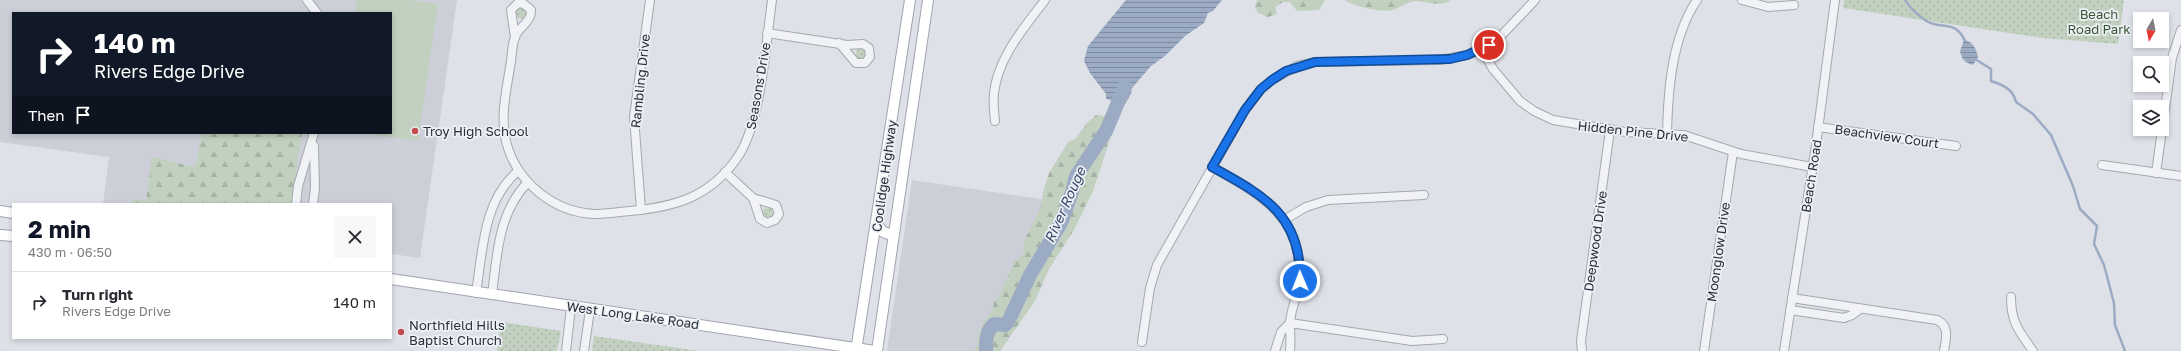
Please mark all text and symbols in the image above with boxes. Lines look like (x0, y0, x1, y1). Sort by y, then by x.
park label: Beach Road Park (2067, 6, 2131, 37)
north arrow (2133, 12, 2169, 48)
map controls (2133, 12, 2169, 136)
text: 140 m (94, 26, 176, 59)
icon: right (28, 28, 80, 80)
pin (1472, 28, 1506, 62)
street label: Rambling Drive (627, 33, 653, 129)
icon: arrive (1478, 34, 1500, 56)
street label: Seasons Drive (742, 41, 774, 131)
button: search (2133, 56, 2169, 92)
text: Rivers Edge Drive (94, 60, 245, 82)
button: layers (2133, 100, 2169, 136)
icon: arrive (72, 104, 94, 126)
text: Then (28, 106, 64, 124)
street label: Hidden Pine Drive (1577, 117, 1689, 145)
street label: Coolidge Highway (868, 118, 900, 233)
street label: Beachview Court (1834, 121, 1940, 151)
place label: Troy High School (423, 123, 529, 139)
marker: Troy High School (410, 126, 420, 136)
street label: Beach Road (1797, 138, 1825, 214)
water label: River Rouge (1040, 164, 1089, 245)
street label: Deepwood Drive (1580, 190, 1610, 292)
street label: Moonglow Drive (1703, 201, 1733, 303)
text: 2 min (28, 214, 91, 243)
button: close (334, 216, 376, 258)
text: 430 m · 06:50 (28, 244, 112, 260)
position arrow (1279, 260, 1321, 302)
text: Turn right (62, 285, 133, 303)
icon: right (28, 291, 50, 313)
text: 140 m (333, 293, 376, 311)
street label: West Long Lake Road (566, 298, 700, 332)
text: Rivers Edge Drive (62, 303, 171, 319)
place label: Northfield Hills Baptist Church (409, 317, 505, 348)
marker: Northfield Hills Baptist Church (396, 327, 406, 337)

